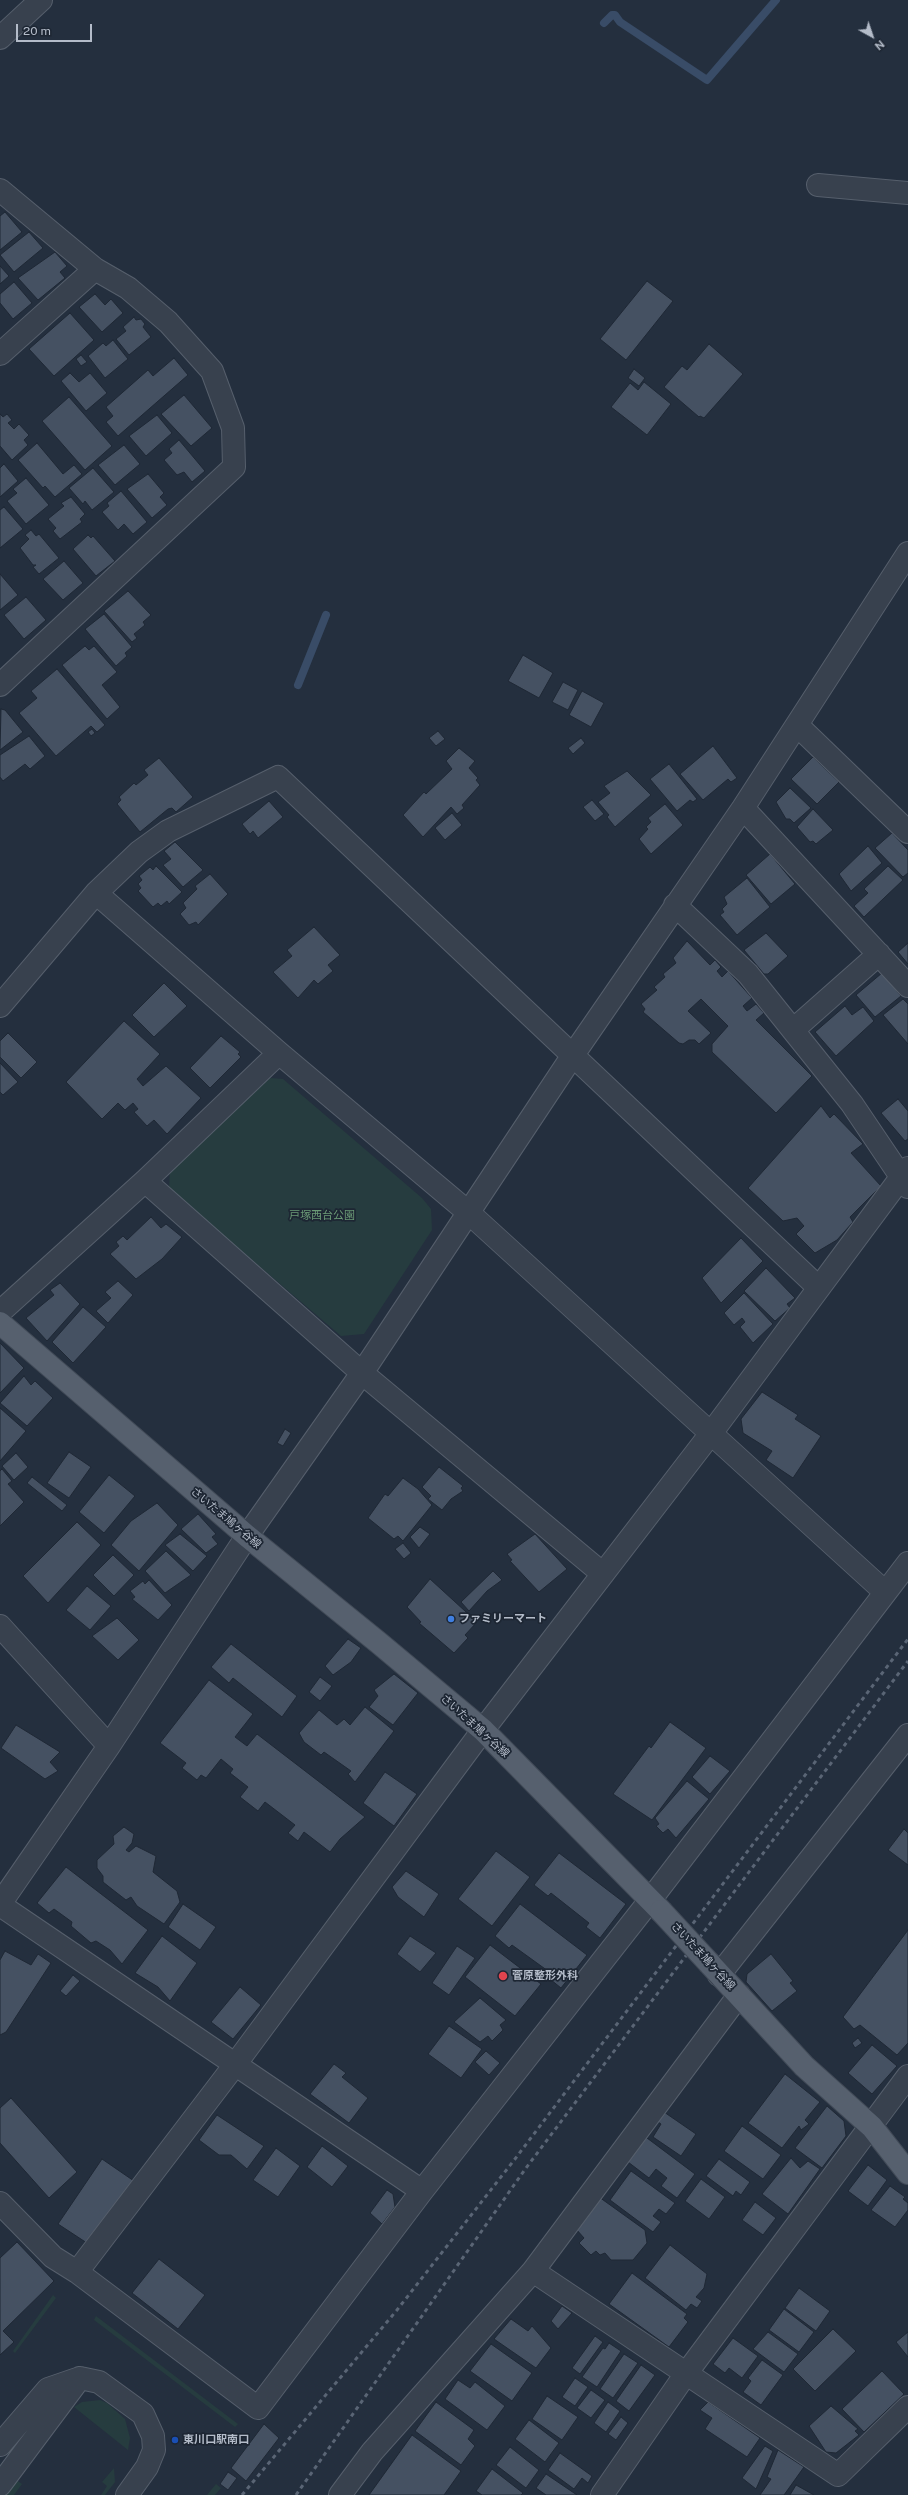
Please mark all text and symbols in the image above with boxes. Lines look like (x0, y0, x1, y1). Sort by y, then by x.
scale bar (18, 16, 94, 42)
north arrow (852, 16, 892, 56)
text: 20 m (23, 24, 51, 38)
text: N (873, 38, 887, 53)
park label: 戸塚西台公園 (289, 1209, 355, 1223)
street label: さいたま鳩ヶ谷線 (188, 1485, 264, 1551)
place label: ファミリーマート (459, 1612, 547, 1626)
marker: ファミリーマート (446, 1614, 456, 1624)
street label: さいたま鳩ヶ谷線 (438, 1692, 512, 1760)
street label: さいたま鳩ヶ谷線 (668, 1919, 738, 1993)
place label: 菅原整形外科 (512, 1969, 578, 1983)
marker: 菅原整形外科 (497, 1970, 509, 1982)
place label: 東川口駅南口 (183, 2433, 249, 2447)
marker: 東川口駅南口 (170, 2435, 180, 2445)

